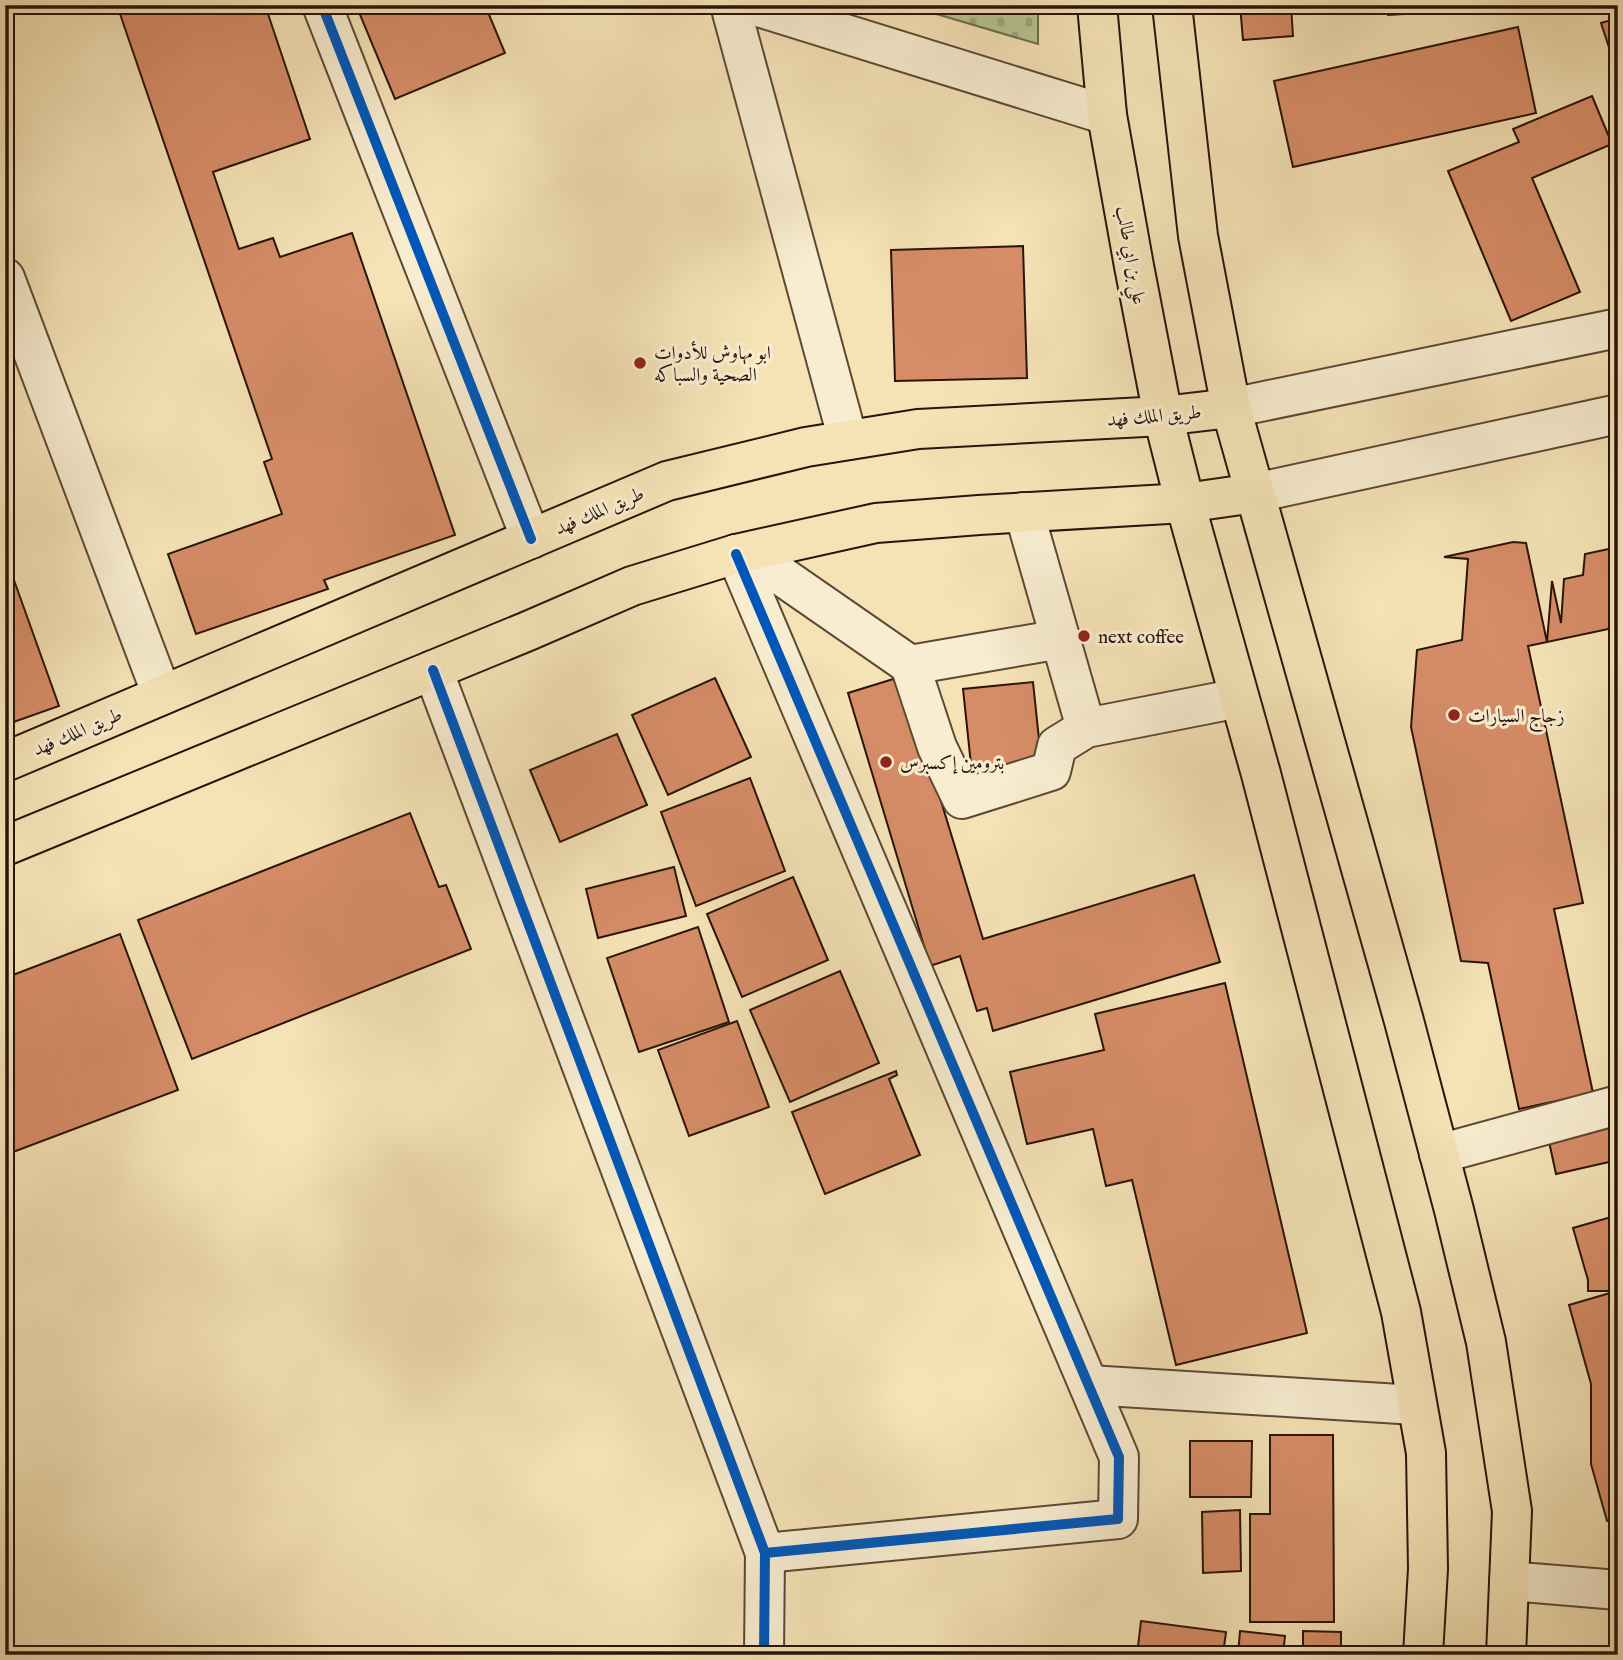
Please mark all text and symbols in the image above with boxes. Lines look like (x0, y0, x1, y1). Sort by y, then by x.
street label: علي بن ابي طالب (1105, 204, 1151, 308)
place label: ابو مهاوش للأدوات الصحية والسباكه (654, 341, 771, 388)
marker: ابو مهاوش للأدوات الصحية والسباكه (632, 355, 648, 371)
street label: طريق الملك فهد (1106, 401, 1203, 433)
street label: طريق الملك فهد (551, 482, 648, 541)
place label: next coffee (1098, 626, 1184, 650)
marker: next coffee (1076, 628, 1092, 644)
street label: طريق الملك فهد (29, 703, 126, 762)
place label: زجاج السيارات (1468, 705, 1565, 733)
marker: زجاج السيارات (1446, 707, 1462, 723)
place label: بترومين إكسبرس (900, 752, 1004, 776)
marker: بترومين إكسبرس (878, 754, 894, 770)

